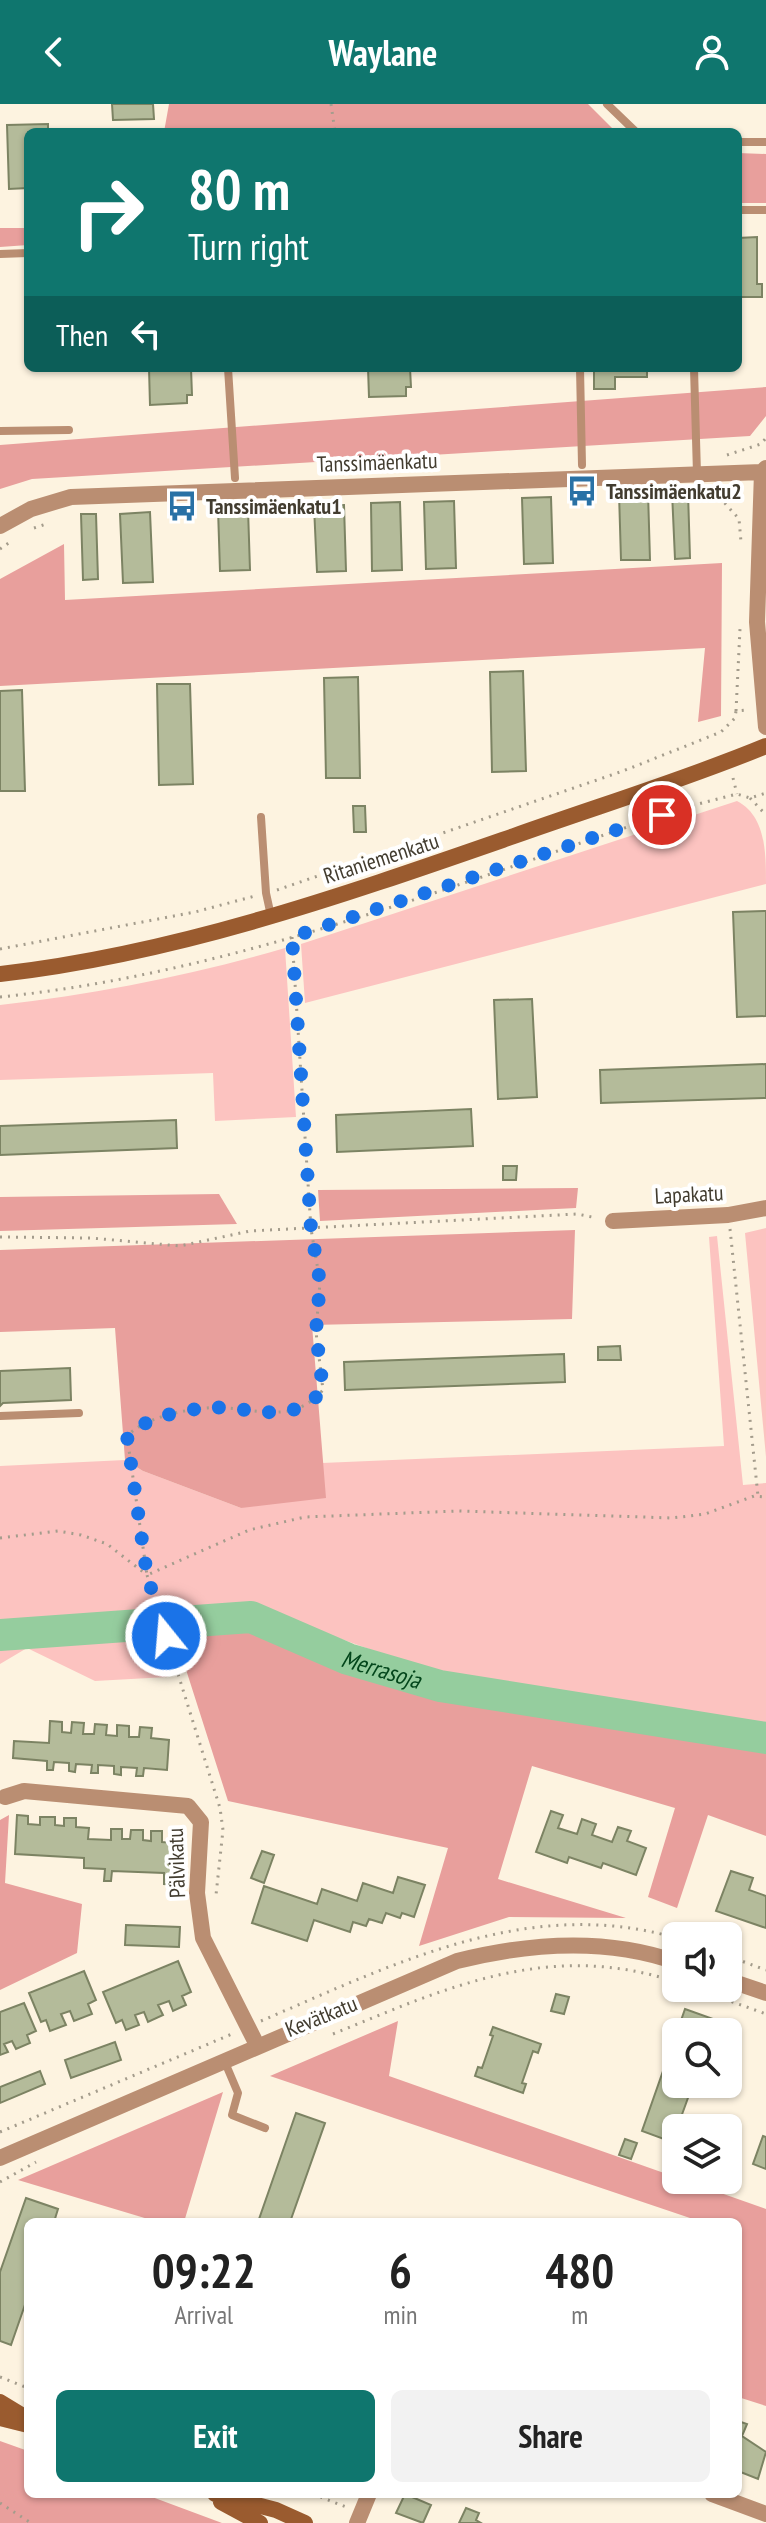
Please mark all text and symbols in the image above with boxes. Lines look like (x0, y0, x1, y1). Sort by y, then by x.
text: Waylane (329, 29, 437, 76)
icon: back (32, 30, 76, 74)
icon: person (690, 30, 734, 74)
text: 80 m (188, 153, 290, 225)
icon: right (56, 160, 160, 264)
text: Turn right (188, 223, 309, 270)
icon: left (124, 312, 168, 356)
text: Then (56, 315, 108, 354)
street label: Tanssimäenkatu (316, 446, 438, 478)
bus stop icon: Tanssimäenkatu2 (565, 474, 599, 508)
place label: Tanssimäenkatu2 (606, 477, 742, 505)
bus stop icon: Tanssimäenkatu1 (165, 489, 199, 523)
place label: Tanssimäenkatu1 (206, 492, 342, 520)
pin (628, 781, 696, 849)
icon: arrive (640, 793, 684, 837)
street label: Ritaniemenkatu (320, 826, 442, 890)
street label: Lapakatu (654, 1178, 724, 1210)
position arrow (124, 1594, 208, 1678)
water label: Merrasoja (338, 1642, 426, 1695)
street label: Pälvikatu (161, 1827, 191, 1899)
map controls (662, 1922, 742, 2194)
button: sound (662, 1922, 742, 2002)
street label: Kevätkatu (281, 1989, 361, 2043)
button: search (662, 2018, 742, 2098)
button: layers (662, 2114, 742, 2194)
text: 09:22 (152, 2239, 256, 2301)
text: 6 (389, 2239, 412, 2301)
text: 480 (545, 2239, 614, 2301)
text: Arrival (174, 2298, 233, 2331)
text: min (383, 2298, 417, 2331)
text: m (571, 2298, 588, 2331)
button: Exit (56, 2390, 375, 2482)
button: Share (391, 2390, 710, 2482)

